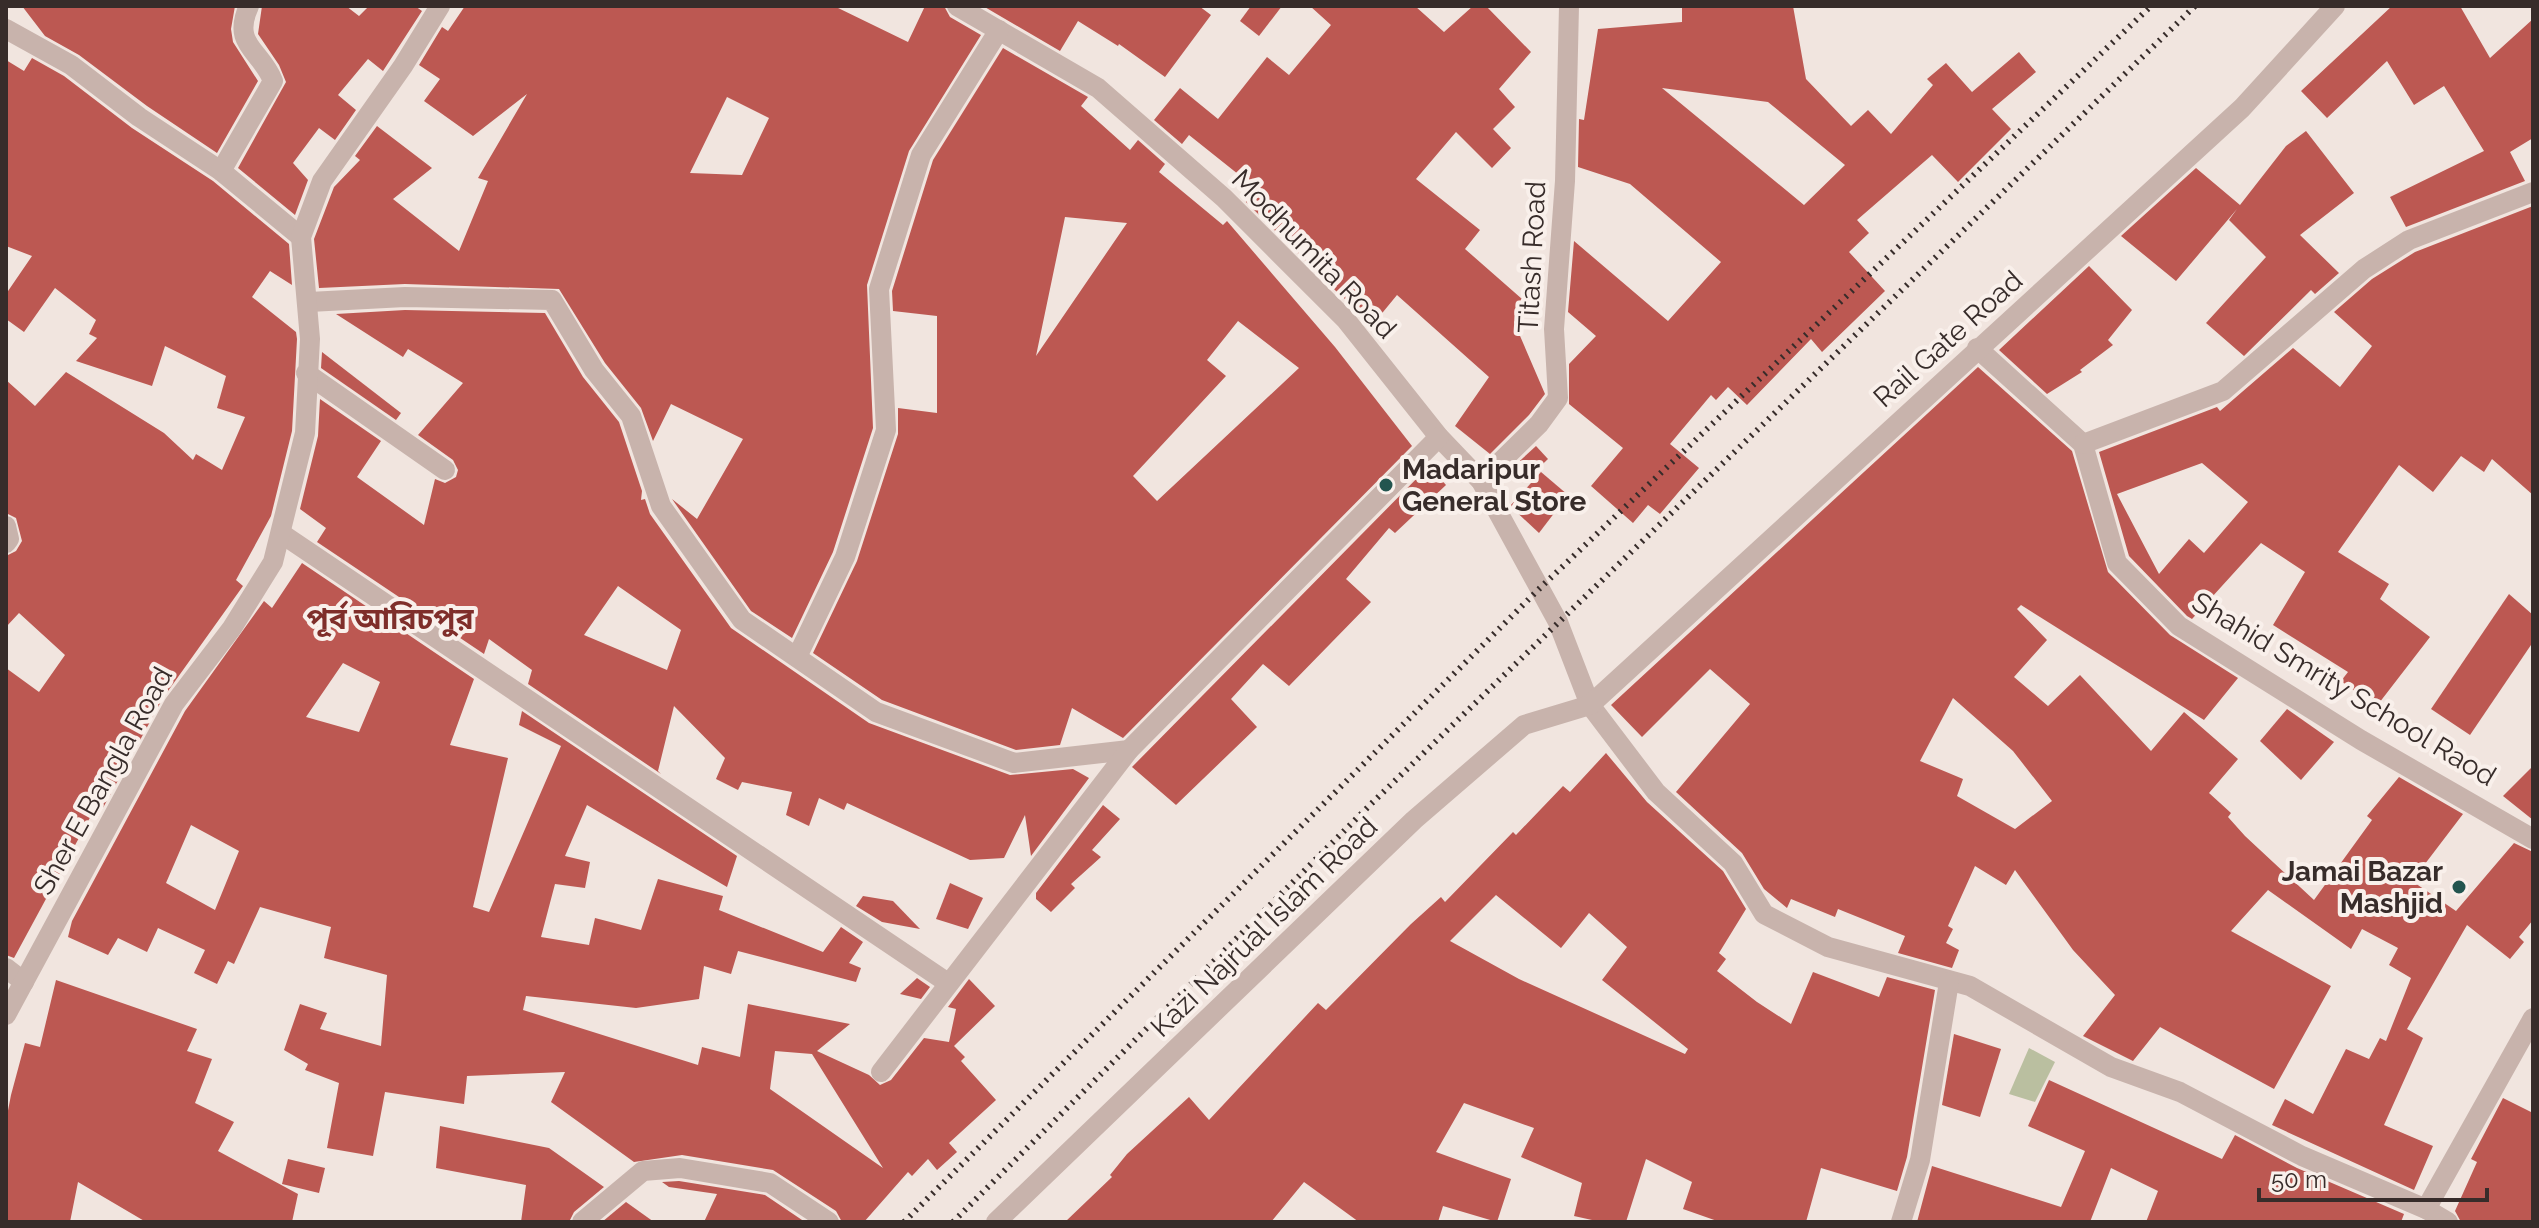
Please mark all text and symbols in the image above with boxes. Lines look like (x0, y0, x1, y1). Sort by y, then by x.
street label: Modhumita Road (1225, 163, 1403, 345)
street label: Titash Road (1512, 180, 1552, 334)
street label: Rail Gate Road (1867, 264, 2029, 414)
place label: Madaripur General Store (1402, 453, 1586, 518)
marker: Madaripur General Store (1377, 476, 1395, 494)
street label: Shahid Smrity School Raod (2186, 585, 2502, 793)
district label: পূর্ব আরিচপুর (306, 600, 474, 637)
street label: Sher E Bangla Road (27, 661, 179, 901)
street label: Kazi Najrual Islam Road (1144, 810, 1384, 1044)
place label: Jamai Bazar Mashjid (2282, 855, 2443, 920)
marker: Jamai Bazar Mashjid (2450, 878, 2468, 896)
scale bar (2259, 1152, 2487, 1202)
text: 50 m (2271, 1165, 2327, 1194)

